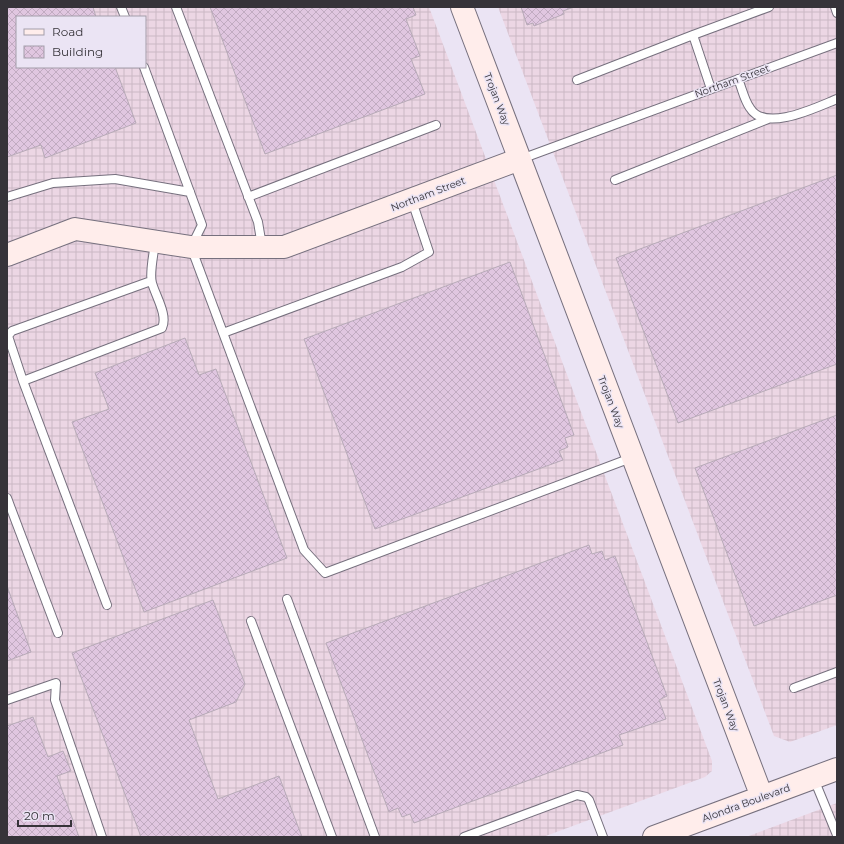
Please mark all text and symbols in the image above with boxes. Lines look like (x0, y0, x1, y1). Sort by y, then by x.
legend (16, 16, 146, 68)
text: Road (52, 24, 83, 39)
text: Building (52, 44, 103, 59)
street label: Northam Street (693, 61, 771, 101)
street label: Trojan Way (481, 71, 513, 128)
street label: Northam Street (389, 174, 467, 214)
street label: Trojan Way (595, 374, 627, 431)
street label: Trojan Way (710, 677, 742, 734)
street label: Alondra Boulevard (700, 781, 792, 825)
scale bar (18, 802, 71, 828)
text: 20 m (24, 808, 55, 823)

